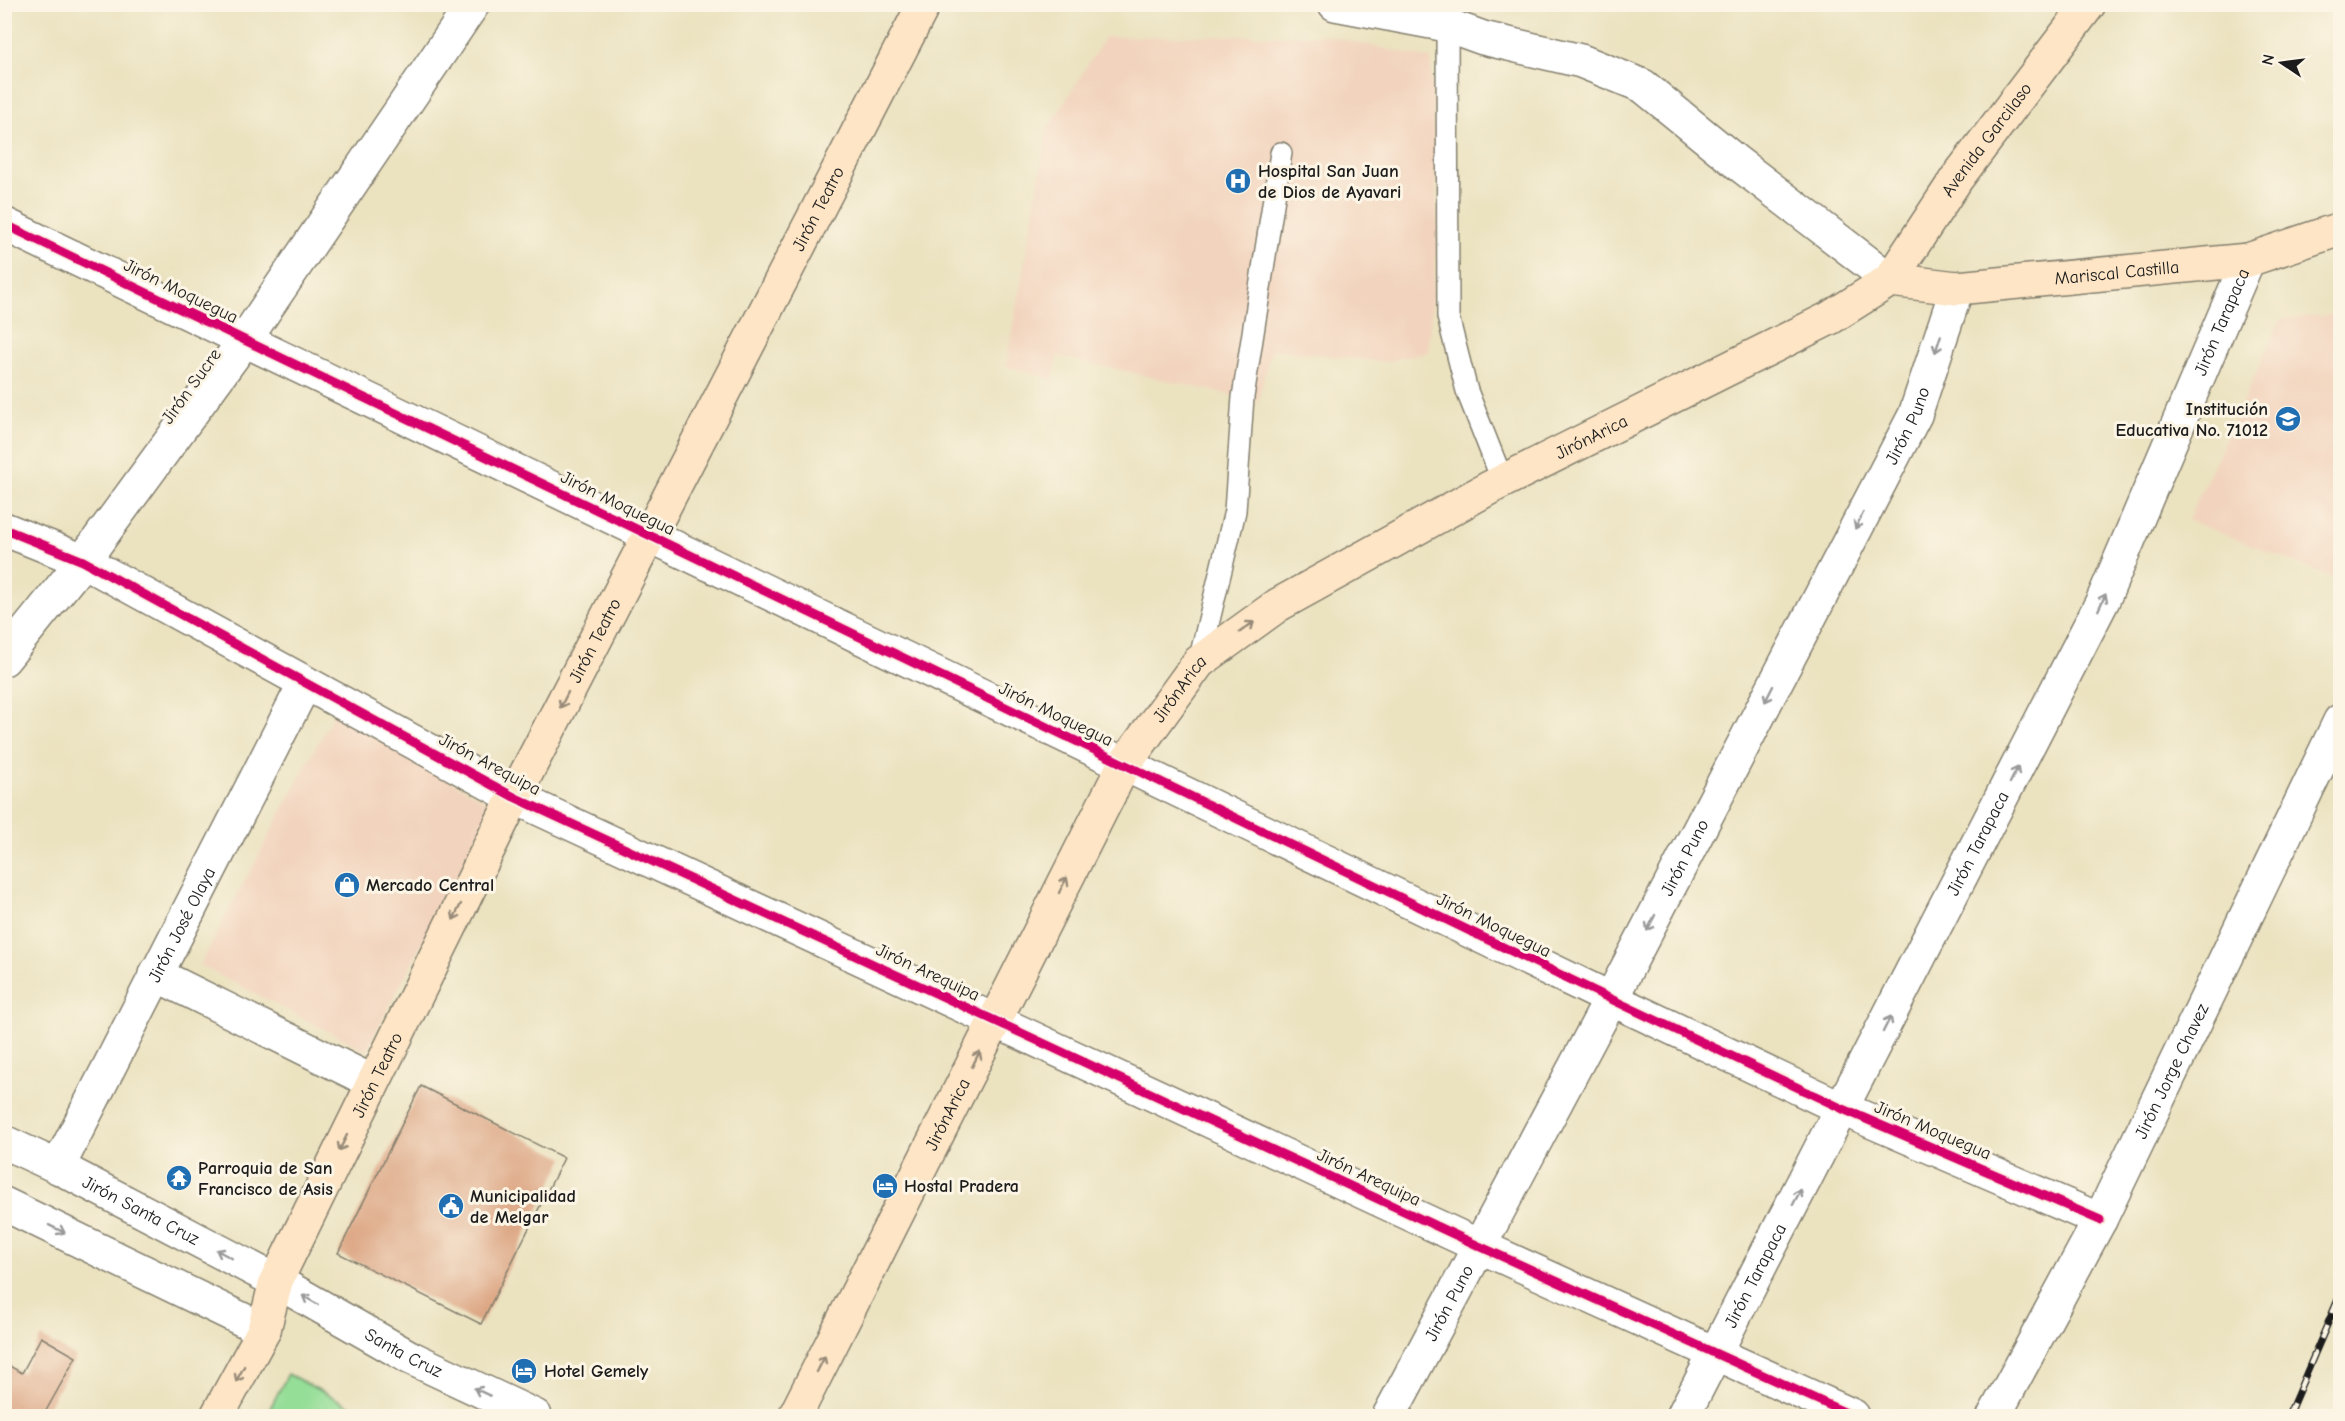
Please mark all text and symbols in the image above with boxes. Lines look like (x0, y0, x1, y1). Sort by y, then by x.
north arrow (2252, 33, 2312, 93)
text: N (2258, 53, 2278, 67)
street label: Avenida Garcilaso (1938, 79, 2037, 201)
place label: Hospital San Juan de Dios de Ayavari (1258, 161, 1401, 203)
street label: Jirón Teatro (788, 163, 849, 255)
hospital icon: Hospital San Juan de Dios de Ayavari (1223, 166, 1253, 196)
street label: Jirón Moquegua (120, 255, 241, 328)
street label: Mariscal Castilla (2053, 257, 2180, 290)
street label: Jirón Tarapaca (2190, 265, 2254, 379)
one-way arrow (1932, 334, 1943, 353)
street label: Jirón Sucre (157, 345, 226, 428)
street label: Jirón Puno (1881, 384, 1934, 468)
place label: Institución Educativa No. 71012 (2116, 399, 2268, 441)
school or university icon: Institución Educativa No. 71012 (2273, 404, 2303, 434)
street label: JirónArica (1552, 411, 1631, 464)
street label: Jirón Moquegua (557, 467, 678, 540)
one-way arrow (1853, 512, 1865, 530)
one-way arrow (2097, 593, 2109, 611)
street label: Jirón Teatro (565, 595, 626, 687)
one-way arrow (1239, 621, 1255, 634)
street label: JirónArica (1149, 650, 1211, 727)
street label: Jirón Moquegua (995, 678, 1116, 751)
one-way arrow (1763, 685, 1775, 703)
one-way arrow (558, 691, 569, 709)
street label: Jirón Arequipa (435, 729, 544, 800)
one-way arrow (2009, 767, 2020, 785)
street label: Jirón Tarapaca (1943, 788, 2014, 899)
street label: Jirón Puno (1657, 816, 1714, 899)
street label: Jirón José Olaya (144, 864, 220, 986)
shop icon: Mercado Central (332, 870, 362, 900)
place label: Mercado Central (366, 875, 494, 896)
one-way arrow (1058, 876, 1070, 894)
street label: Jirón Moquegua (1433, 889, 1554, 962)
one-way arrow (451, 902, 463, 920)
one-way arrow (1644, 914, 1656, 932)
street label: Jirón Arequipa (873, 939, 983, 1006)
street label: Jirón Jorge Chavez (2131, 1000, 2214, 1142)
one-way arrow (1881, 1015, 1893, 1033)
street label: Jirón Teatro (348, 1029, 408, 1121)
one-way arrow (970, 1050, 982, 1068)
street label: JirónArica (921, 1075, 975, 1154)
street label: Jirón Moquegua (1871, 1096, 1994, 1164)
one-way arrow (337, 1134, 349, 1152)
street label: Jirón Arequipa (1314, 1144, 1424, 1211)
place label: Parroquia de San Francisco de Asis (198, 1158, 333, 1200)
temple icon: Parroquia de San Francisco de Asis (164, 1163, 194, 1193)
hotel icon: Hostal Pradera (870, 1171, 900, 1201)
street label: Jirón Santa Cruz (79, 1172, 203, 1250)
place label: Hostal Pradera (904, 1176, 1019, 1197)
place label: Municipalidad de Melgar (470, 1186, 576, 1228)
one-way arrow (1791, 1189, 1803, 1206)
public building icon: Municipalidad de Melgar (436, 1191, 466, 1221)
street label: Jirón Tarapaca (1720, 1220, 1791, 1331)
one-way arrow (48, 1224, 66, 1236)
one-way arrow (216, 1247, 234, 1259)
street label: Jirón Puno (1421, 1262, 1478, 1345)
one-way arrow (302, 1294, 319, 1306)
street label: Santa Cruz (361, 1324, 446, 1382)
hotel icon: Hotel Gemely (509, 1356, 539, 1386)
one-way arrow (816, 1356, 828, 1374)
place label: Hotel Gemely (544, 1361, 649, 1382)
one-way arrow (234, 1365, 246, 1382)
one-way arrow (474, 1385, 492, 1397)

